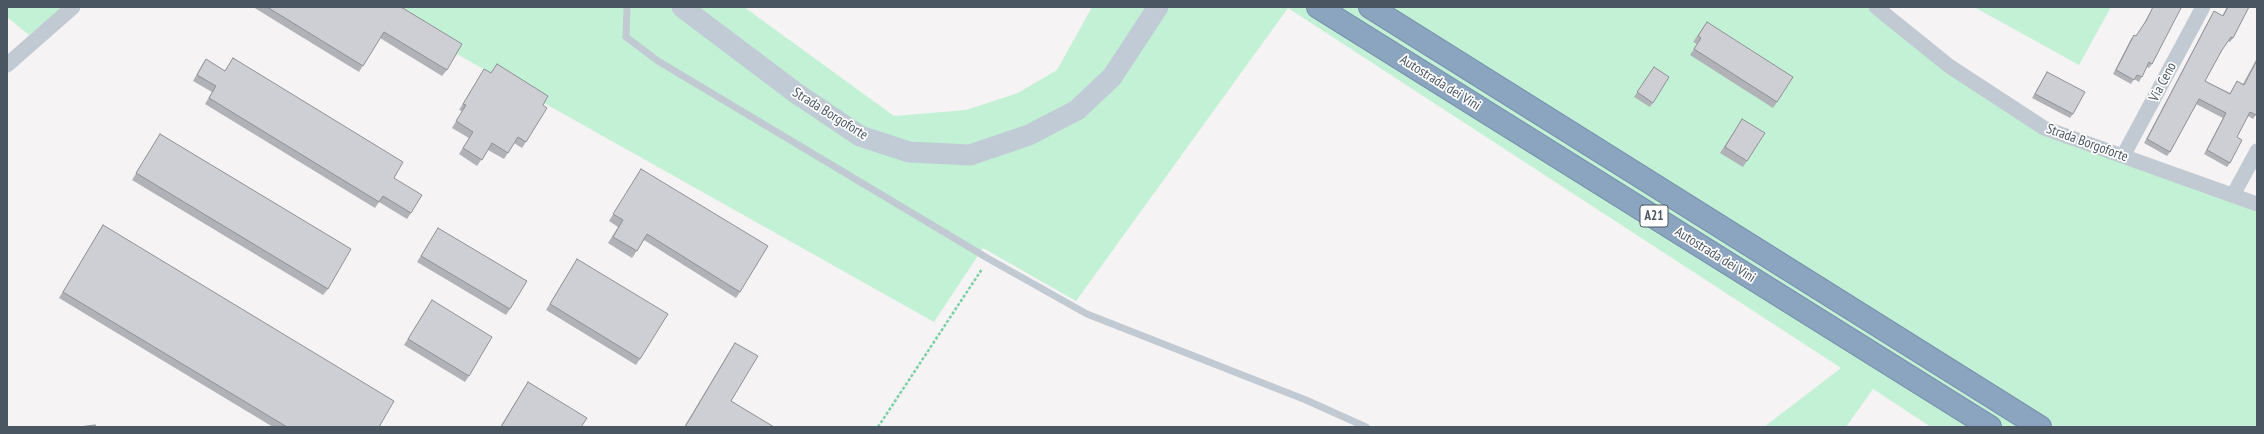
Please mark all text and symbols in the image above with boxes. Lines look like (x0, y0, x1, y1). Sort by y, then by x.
street label: Autostrada dei Vini (1397, 52, 1483, 114)
street label: Via Ceno (2146, 59, 2180, 105)
street label: Strada Borgoforte (789, 84, 871, 144)
street label: Strada Borgoforte (2044, 120, 2130, 166)
road number: A21 (1640, 205, 1668, 227)
street label: Autostrada dei Vini (1672, 224, 1758, 286)

